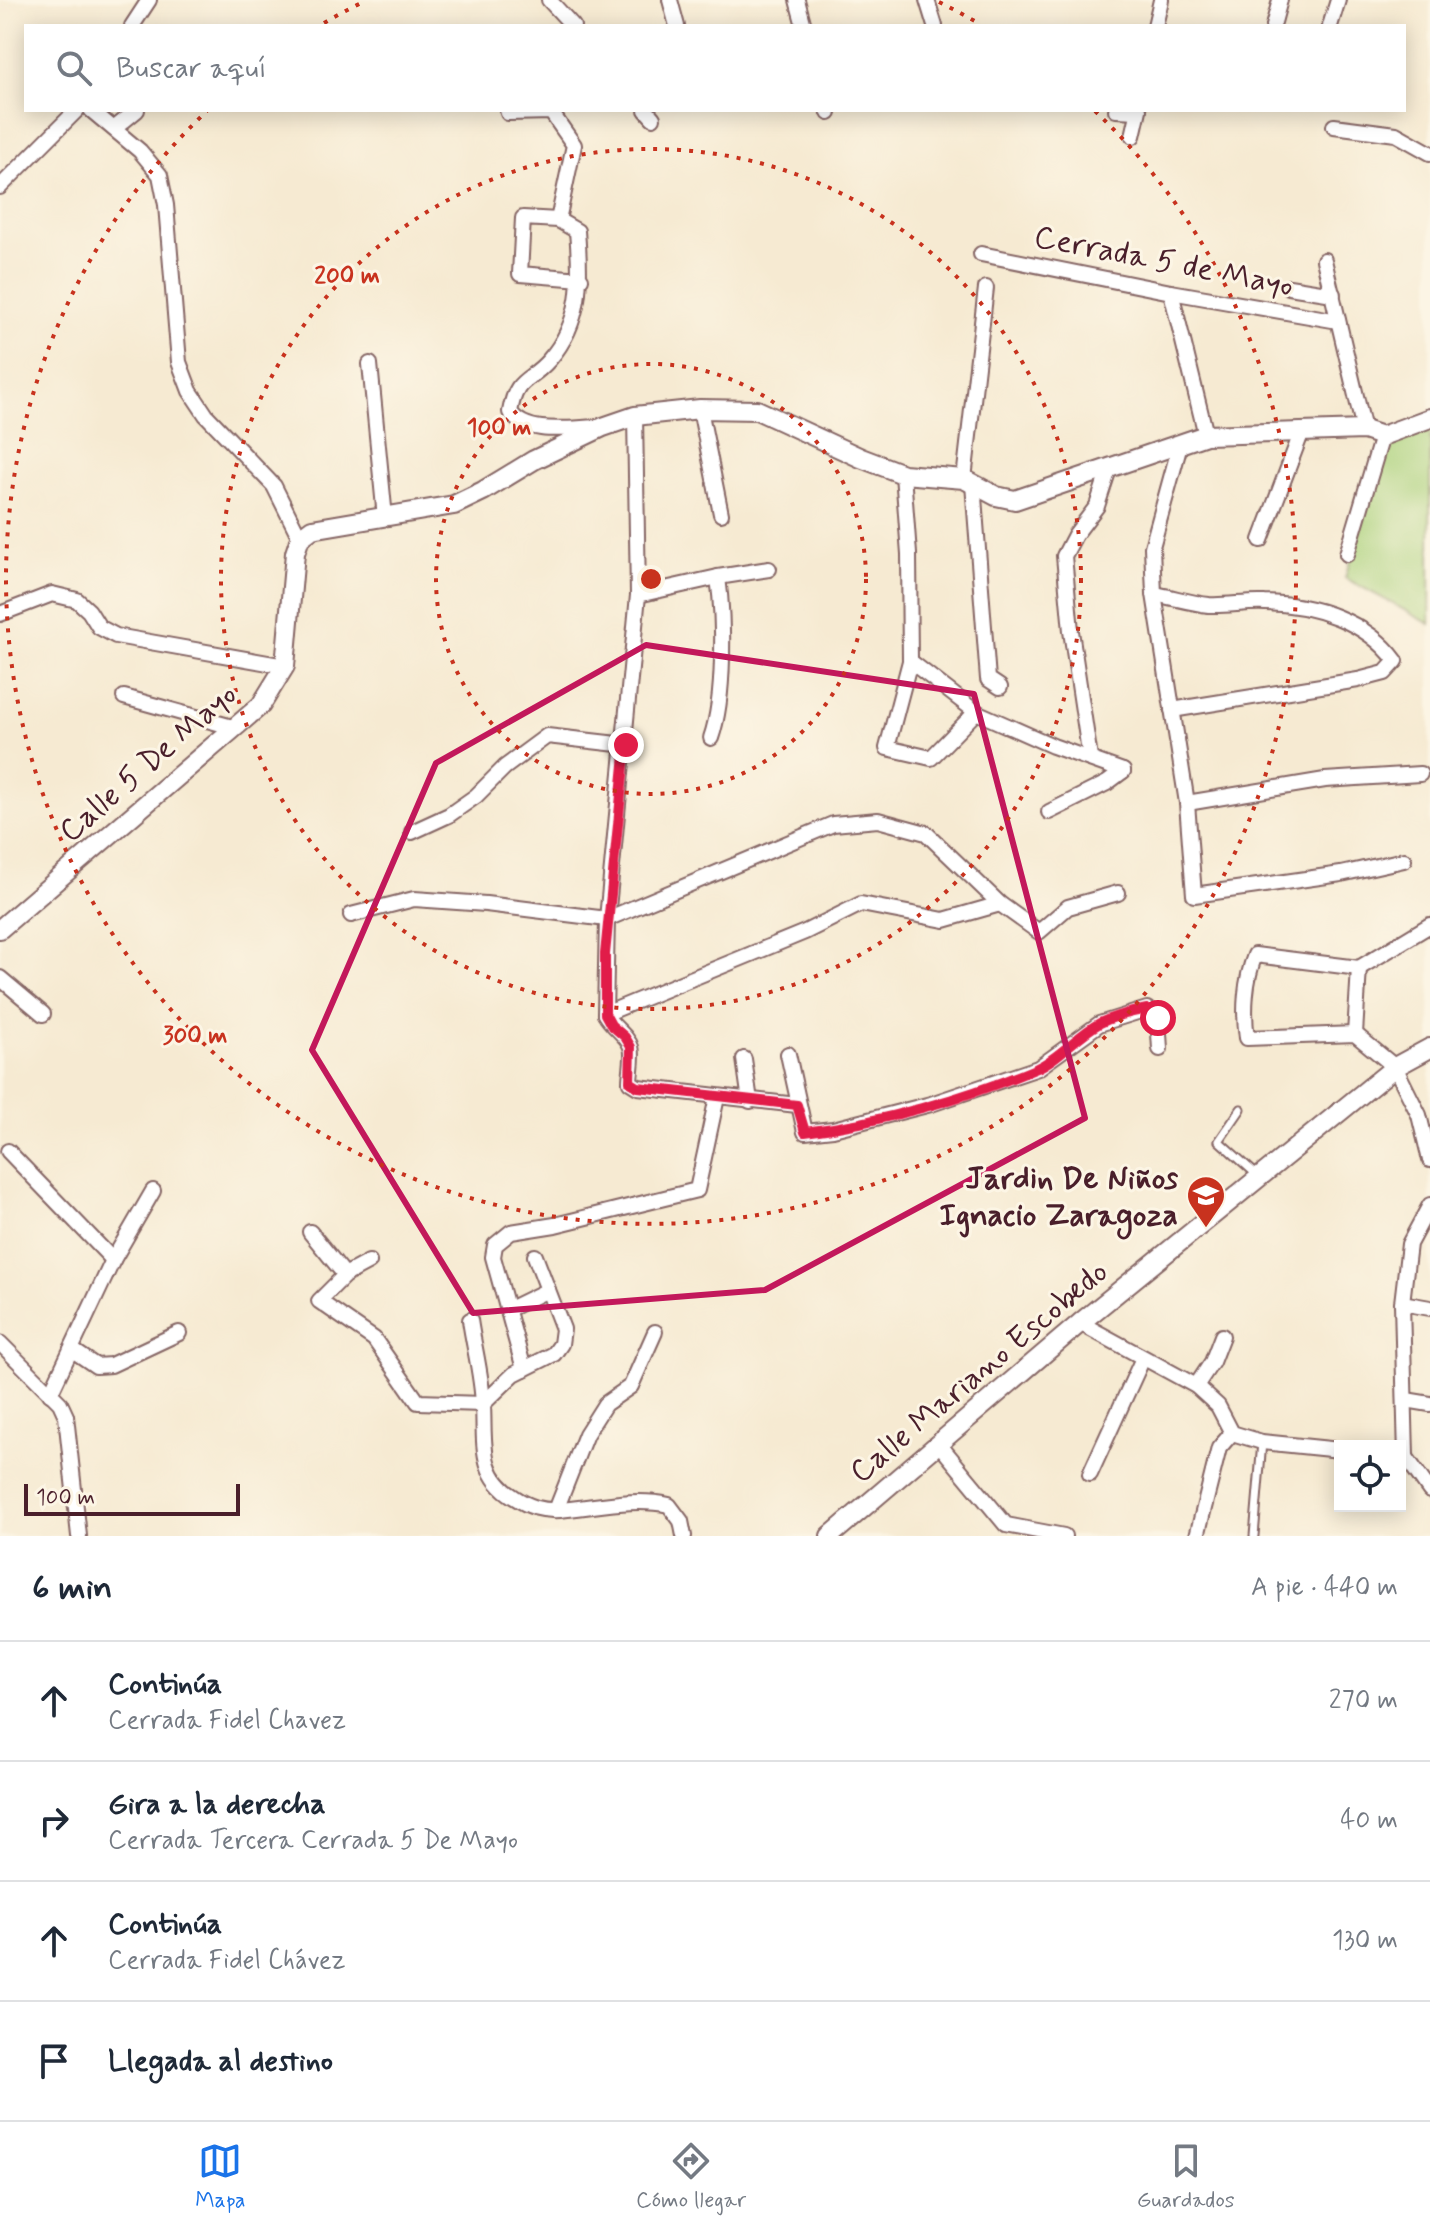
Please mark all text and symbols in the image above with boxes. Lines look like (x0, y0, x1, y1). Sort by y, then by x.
search box (24, 24, 1406, 112)
icon: search (52, 46, 96, 90)
text: Buscar aquí (116, 49, 267, 88)
street label: Cerrada 5 de Mayo (1030, 216, 1297, 308)
text: 200 m (314, 261, 380, 292)
text: 100 m (467, 413, 531, 444)
centre of rings (637, 565, 665, 593)
street label: Calle 5 De Mayo (50, 675, 246, 852)
route end (608, 727, 644, 763)
route start (1140, 1000, 1176, 1036)
text: 300 m (163, 1021, 227, 1052)
place label: Jardin De Niños Ignacio Zaragoza (939, 1158, 1179, 1240)
school or university icon: Jardin De Niños Ignacio Zaragoza (1185, 1174, 1227, 1229)
street label: Calle Mariano Escobedo (841, 1252, 1117, 1493)
map controls (1334, 1440, 1406, 1512)
button: locate (1334, 1440, 1406, 1512)
scale bar (24, 1480, 240, 1516)
text: 100 m (36, 1484, 95, 1512)
text: 6 min (32, 1566, 112, 1611)
text: A pie · 440 m (1251, 1571, 1398, 1605)
text: Continúa (108, 1665, 222, 1704)
icon: ahead (32, 1679, 76, 1723)
text: 270 m (1329, 1684, 1398, 1718)
text: Cerrada Fidel Chavez (108, 1704, 346, 1738)
text: Gira a la derecha (108, 1785, 326, 1824)
icon: right (32, 1799, 76, 1843)
text: 40 m (1340, 1804, 1398, 1838)
text: Cerrada Tercera Cerrada 5 De Mayo (108, 1824, 518, 1858)
text: Continúa (108, 1905, 222, 1944)
icon: ahead (32, 1919, 76, 1963)
text: 130 m (1332, 1924, 1398, 1958)
text: Cerrada Fidel Chávez (108, 1944, 346, 1978)
icon: arrive (32, 2039, 76, 2083)
text: Llegada al destino (108, 2042, 333, 2081)
tab: Mapa (195, 2139, 245, 2215)
tab: Cómo llegar (636, 2139, 746, 2215)
tab: Guardados (1137, 2139, 1235, 2215)

